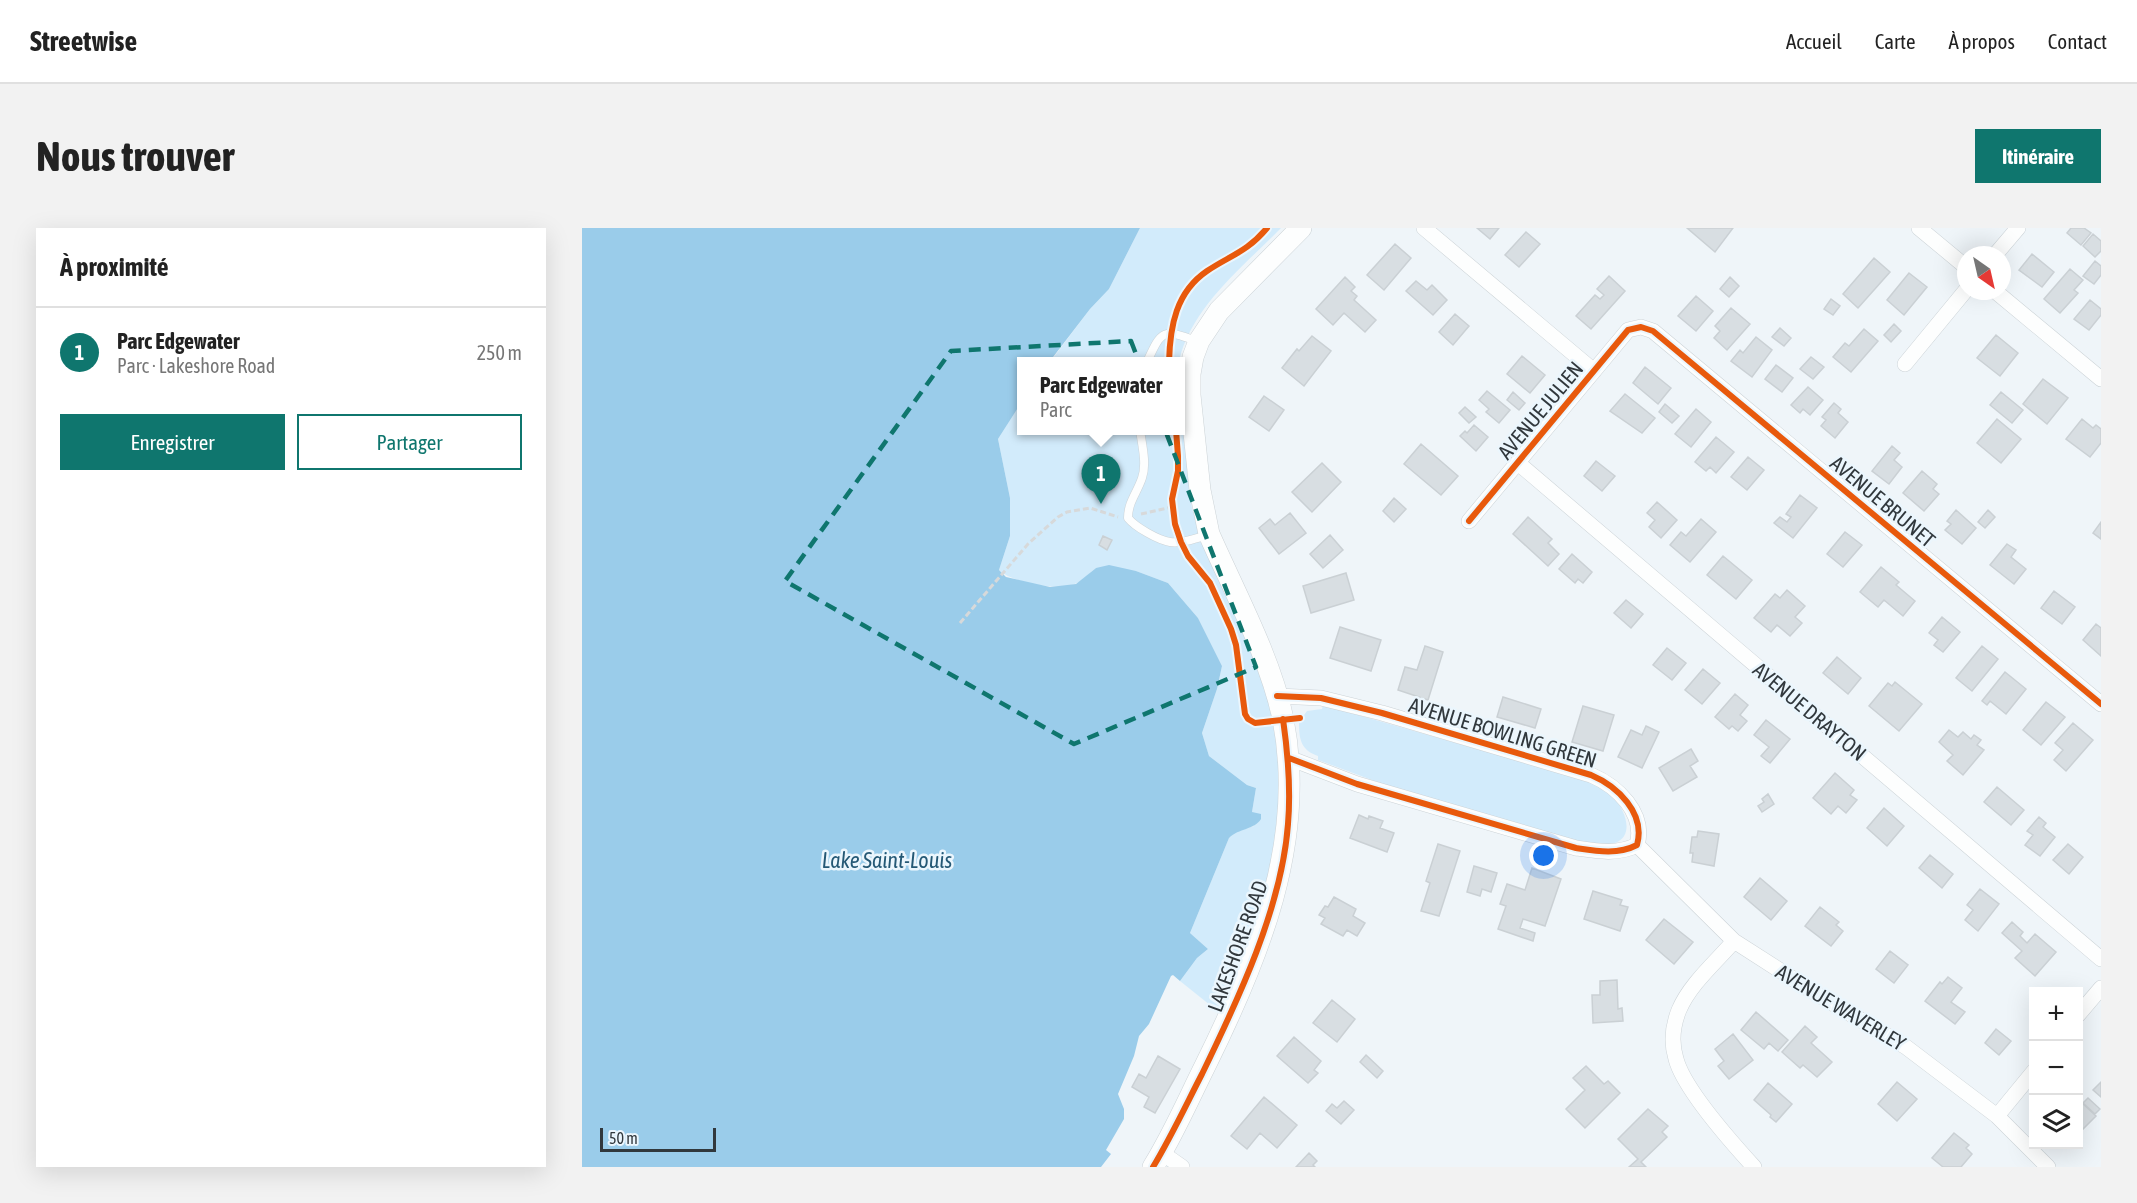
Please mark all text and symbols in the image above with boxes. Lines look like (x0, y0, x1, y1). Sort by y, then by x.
text: Streetwise (30, 25, 137, 57)
text: Accueil (1786, 29, 1842, 53)
text: Carte (1875, 29, 1915, 53)
text: À propos (1948, 29, 2015, 53)
text: Contact (2048, 29, 2107, 53)
button: Itinéraire (1975, 129, 2101, 183)
text: Nous trouver (36, 132, 234, 180)
north arrow (1957, 246, 2011, 300)
text: À proximité (60, 252, 168, 282)
text: Parc Edgewater (117, 328, 240, 354)
text: 1 (75, 341, 84, 364)
text: 250 m (477, 341, 522, 364)
text: Parc · Lakeshore Road (117, 354, 275, 377)
street label: AVENUE JULIEN (1492, 356, 1588, 464)
popup (1017, 357, 1185, 435)
text: Parc Edgewater (1040, 372, 1162, 398)
text: Parc (1040, 398, 1072, 421)
button: Enregistrer (60, 414, 285, 470)
button: Partager (297, 414, 522, 470)
street label: AVENUE BRUNET (1826, 450, 1940, 552)
pin: 1 (1082, 454, 1120, 504)
street label: AVENUE DRAYTON (1749, 657, 1871, 765)
street label: AVENUE BOWLING GREEN (1406, 692, 1600, 772)
your location (1529, 841, 1558, 870)
water label: Lake Saint-Louis (822, 847, 952, 873)
street label: LAKESHORE ROAD (1202, 877, 1272, 1015)
street label: AVENUE WAVERLEY (1772, 959, 1911, 1055)
map controls (2029, 987, 2083, 1149)
button: + (2029, 987, 2083, 1041)
button: − (2029, 1041, 2083, 1095)
button: layers (2029, 1095, 2083, 1149)
scale bar (600, 1125, 716, 1152)
text: 50 m (609, 1129, 638, 1147)

